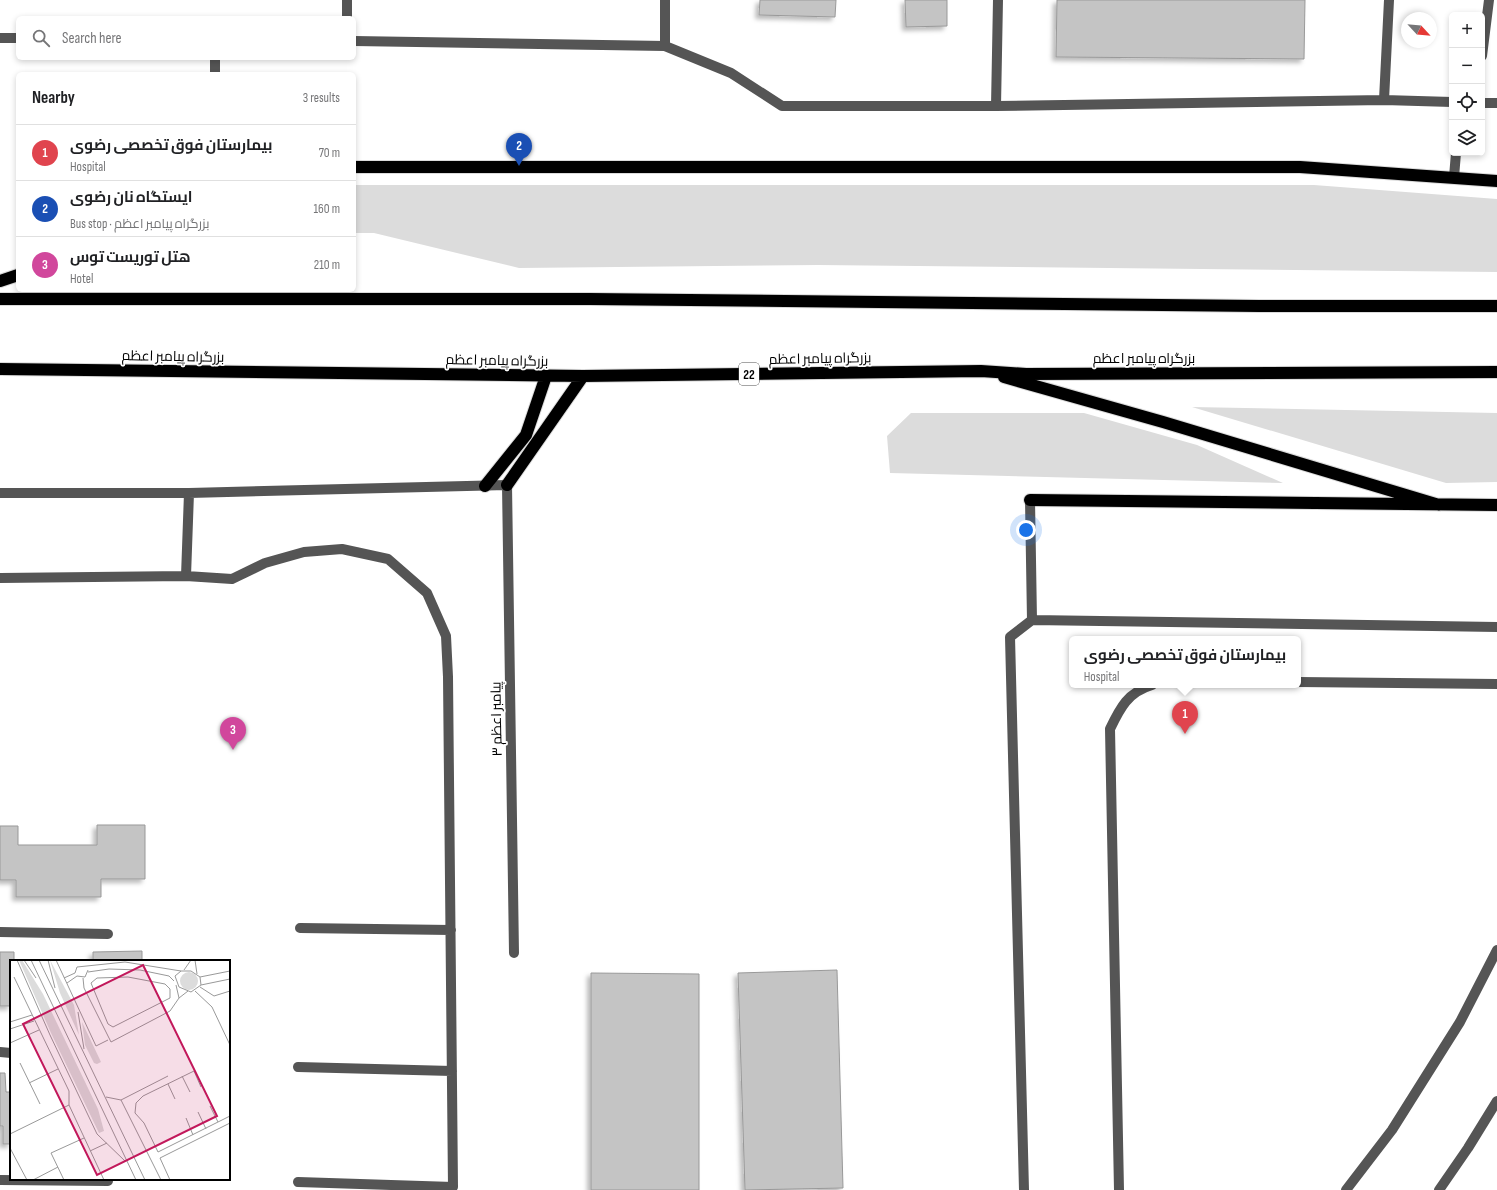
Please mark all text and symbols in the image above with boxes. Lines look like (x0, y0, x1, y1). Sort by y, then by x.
north arrow (1401, 12, 1437, 48)
map controls (1449, 12, 1485, 156)
button: + (1449, 12, 1485, 48)
search box (16, 16, 356, 60)
icon: search (30, 27, 52, 49)
text: Search here (62, 29, 122, 48)
button: − (1449, 48, 1485, 84)
button: locate (1449, 84, 1485, 120)
text: Nearby (32, 88, 75, 108)
text: 3 results (303, 90, 340, 106)
button: layers (1449, 120, 1485, 156)
pin: 2 (506, 133, 532, 166)
text: بیمارستان فوق تخصصی رضوی (70, 136, 273, 155)
text: 1 (42, 145, 48, 161)
text: 70 m (319, 145, 340, 161)
text: Hospital (70, 159, 106, 175)
text: ایستگاه نان رضوی (70, 188, 192, 207)
text: 2 (42, 201, 48, 217)
text: 160 m (314, 201, 340, 217)
text: Bus stop · بزرگراه پیامبر اعظم (70, 216, 209, 232)
text: هتل توریست توس (70, 248, 191, 267)
text: 3 (42, 257, 48, 273)
text: 210 m (314, 257, 340, 273)
text: Hotel (70, 271, 94, 287)
street label: بزرگراه پیامبر اعظم (121, 347, 224, 367)
street label: بزرگراه پیامبر اعظم (769, 349, 872, 369)
street label: بزرگراه پیامبر اعظم (1093, 350, 1195, 368)
street label: بزرگراه پیامبر اعظم (445, 351, 548, 371)
road number: 22 (739, 363, 759, 385)
your location (1016, 520, 1036, 540)
popup (1069, 636, 1301, 688)
text: بیمارستان فوق تخصصی رضوی (1084, 646, 1286, 665)
text: Hospital (1084, 669, 1120, 685)
street label: پیامبر اعظم ۳ (487, 681, 507, 757)
pin: 1 (1172, 701, 1198, 734)
pin: 3 (220, 717, 246, 750)
inset map (10, 960, 230, 1180)

